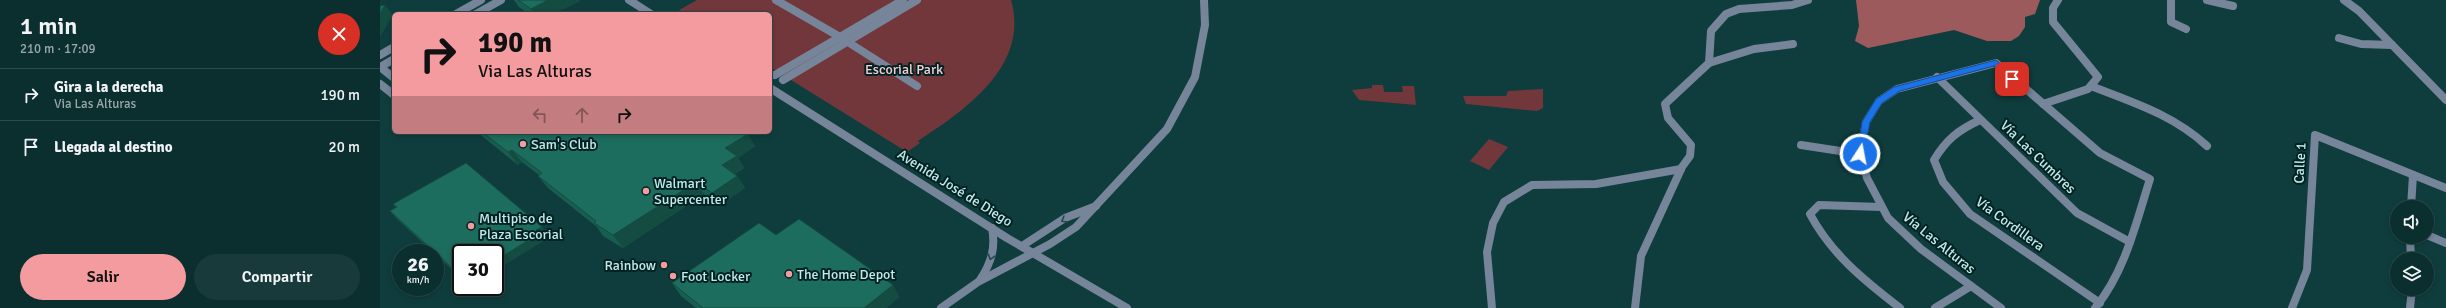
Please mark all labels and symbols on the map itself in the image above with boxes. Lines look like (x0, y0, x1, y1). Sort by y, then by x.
park label: Escorial Park (865, 61, 943, 78)
pin (1995, 62, 2029, 96)
street label: Vía Las Cumbres (1997, 117, 2079, 197)
position arrow (1839, 133, 1881, 175)
place label: Sam's Club (531, 136, 597, 153)
marker: Sam's Club (518, 139, 528, 149)
street label: Calle 1 (2290, 142, 2310, 184)
street label: Avenida José de Diego (894, 146, 1016, 230)
place label: Walmart Supercenter (654, 175, 728, 208)
marker: Walmart Supercenter (641, 186, 651, 196)
street label: Vía Cordillera (1972, 193, 2048, 255)
street label: Vía Las Alturas (1899, 209, 1979, 277)
place label: Multipiso de Plaza Escorial (479, 210, 563, 243)
one-way arrow (1061, 215, 1068, 222)
marker: Multipiso de Plaza Escorial (466, 221, 476, 231)
speed limit sign: 30 (452, 244, 504, 296)
one-way arrow (988, 253, 996, 260)
place label: Rainbow (604, 257, 656, 274)
marker: Rainbow (659, 260, 669, 270)
place label: The Home Depot (797, 266, 895, 283)
place label: Foot Locker (681, 268, 751, 285)
marker: The Home Depot (784, 269, 794, 279)
marker: Foot Locker (668, 271, 678, 281)

